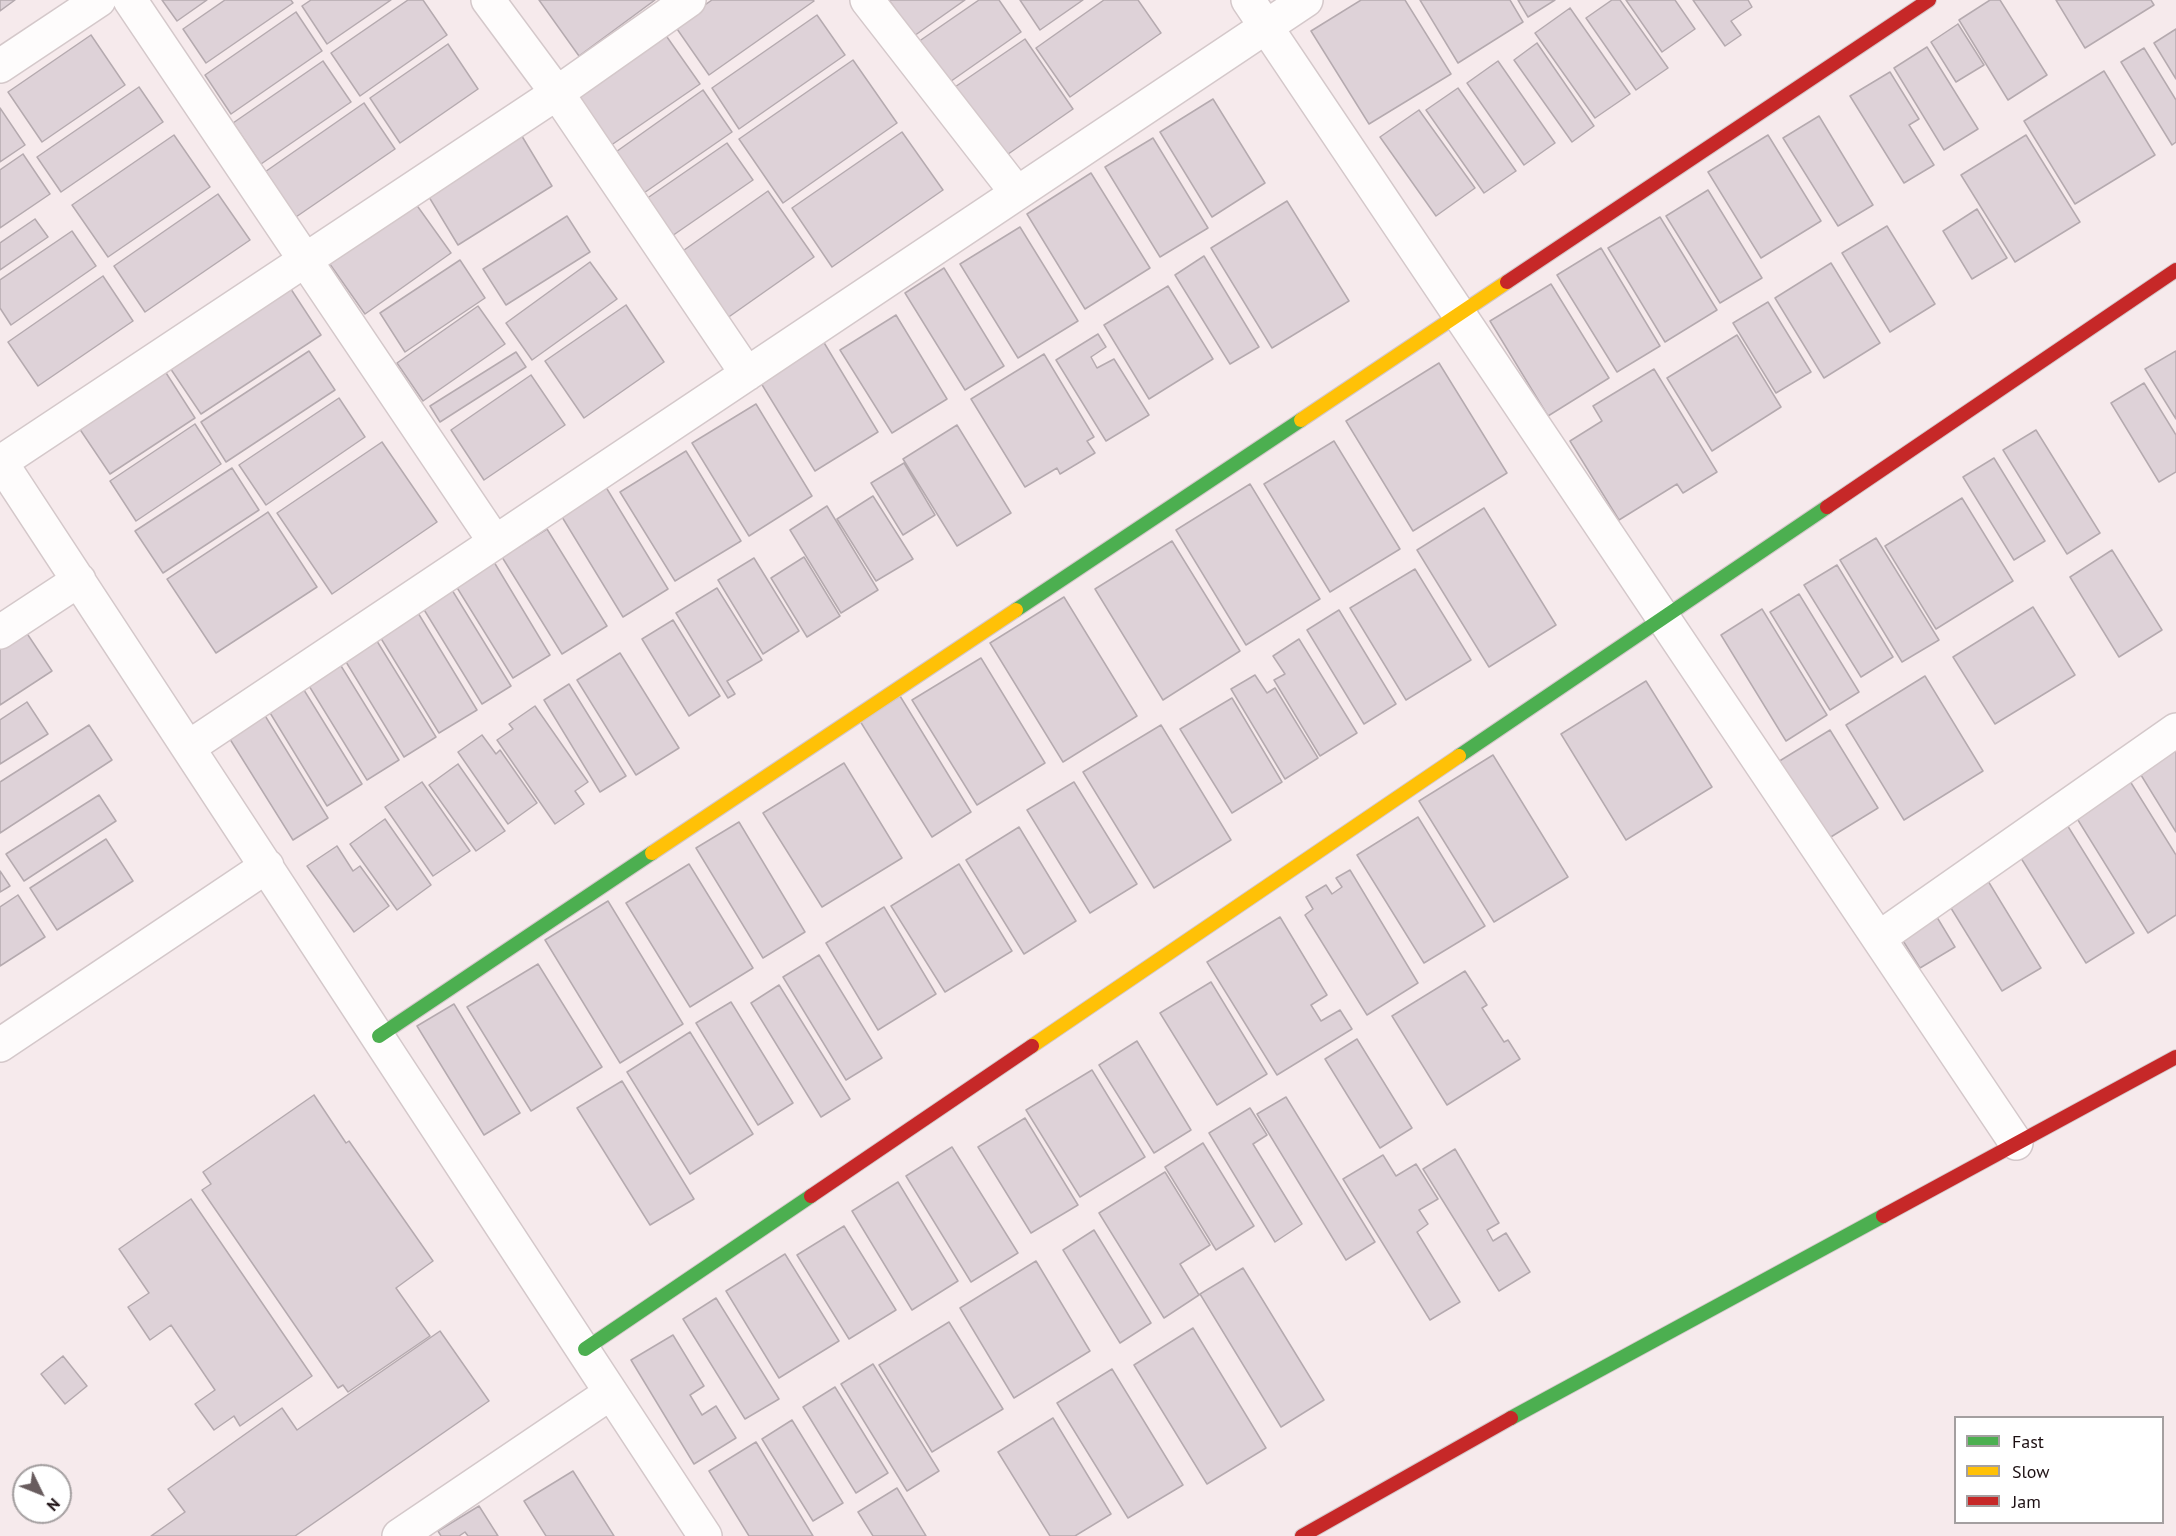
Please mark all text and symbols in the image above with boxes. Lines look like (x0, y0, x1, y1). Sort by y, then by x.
legend (1954, 1416, 2164, 1524)
text: Fast (2012, 1430, 2044, 1453)
text: Slow (2012, 1460, 2050, 1483)
north arrow (12, 1464, 72, 1524)
text: Jam (2012, 1490, 2041, 1513)
text: N (43, 1494, 65, 1516)

